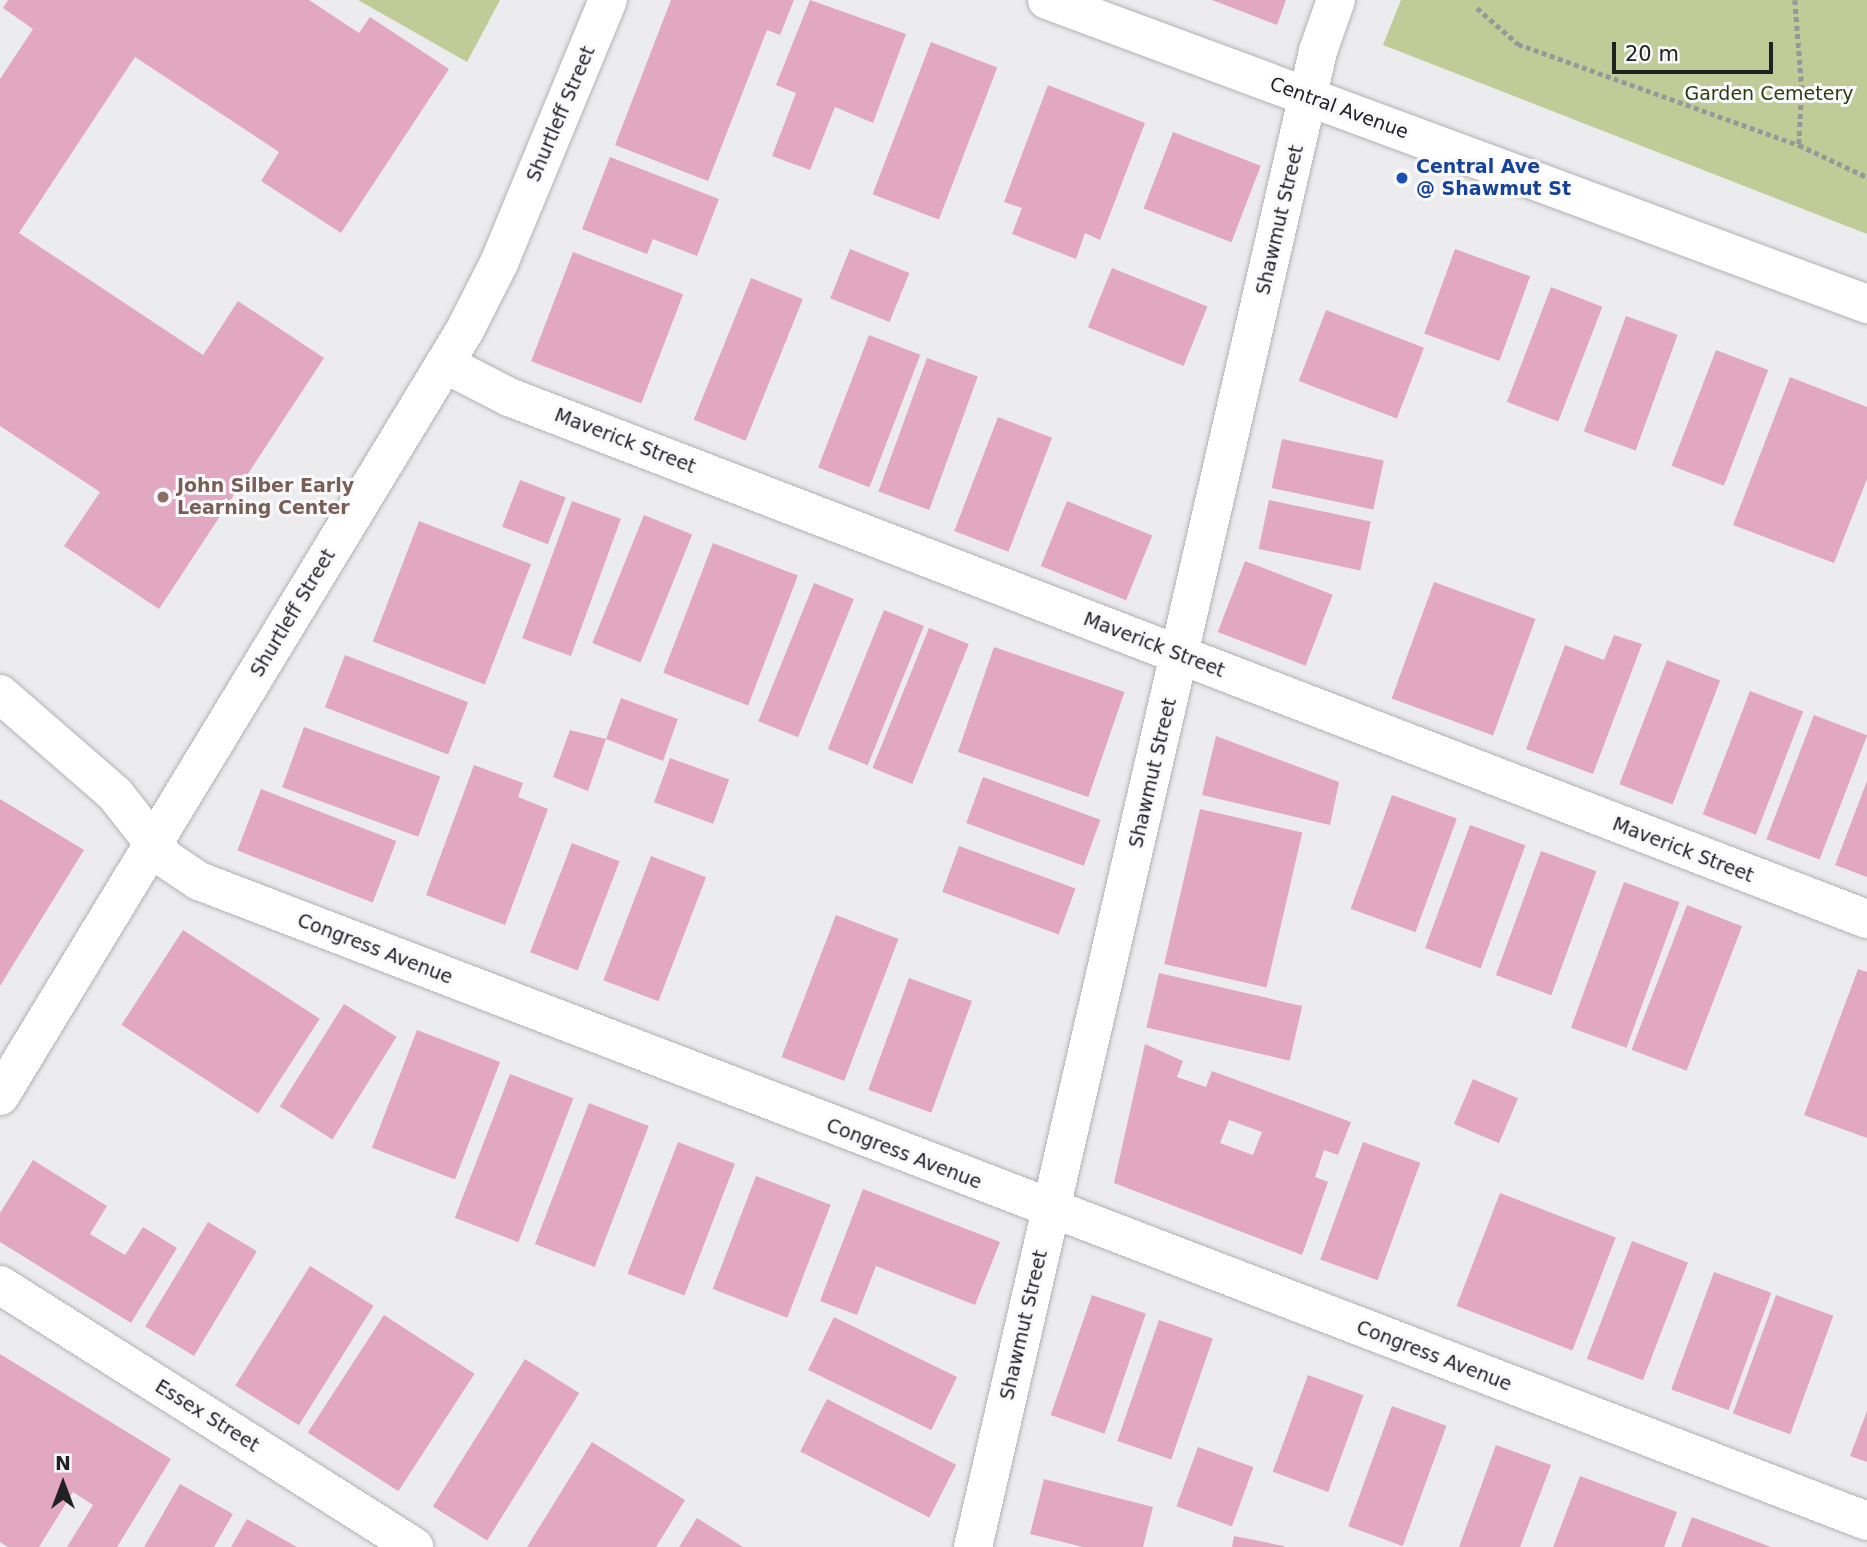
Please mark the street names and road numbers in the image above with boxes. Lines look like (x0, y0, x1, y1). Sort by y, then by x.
street label: Shurtleff Street (522, 43, 600, 185)
street label: Central Avenue (1267, 72, 1411, 144)
street label: Shawmut Street (1252, 143, 1308, 297)
street label: Maverick Street (551, 404, 699, 478)
street label: Shurtleff Street (246, 545, 340, 681)
street label: Maverick Street (1080, 608, 1228, 682)
street label: Shawmut Street (1125, 696, 1181, 850)
street label: Maverick Street (1609, 813, 1757, 887)
street label: Congress Avenue (294, 909, 456, 989)
street label: Congress Avenue (823, 1114, 985, 1194)
street label: Shawmut Street (996, 1248, 1052, 1402)
street label: Congress Avenue (1353, 1316, 1515, 1396)
street label: Essex Street (151, 1375, 263, 1457)

